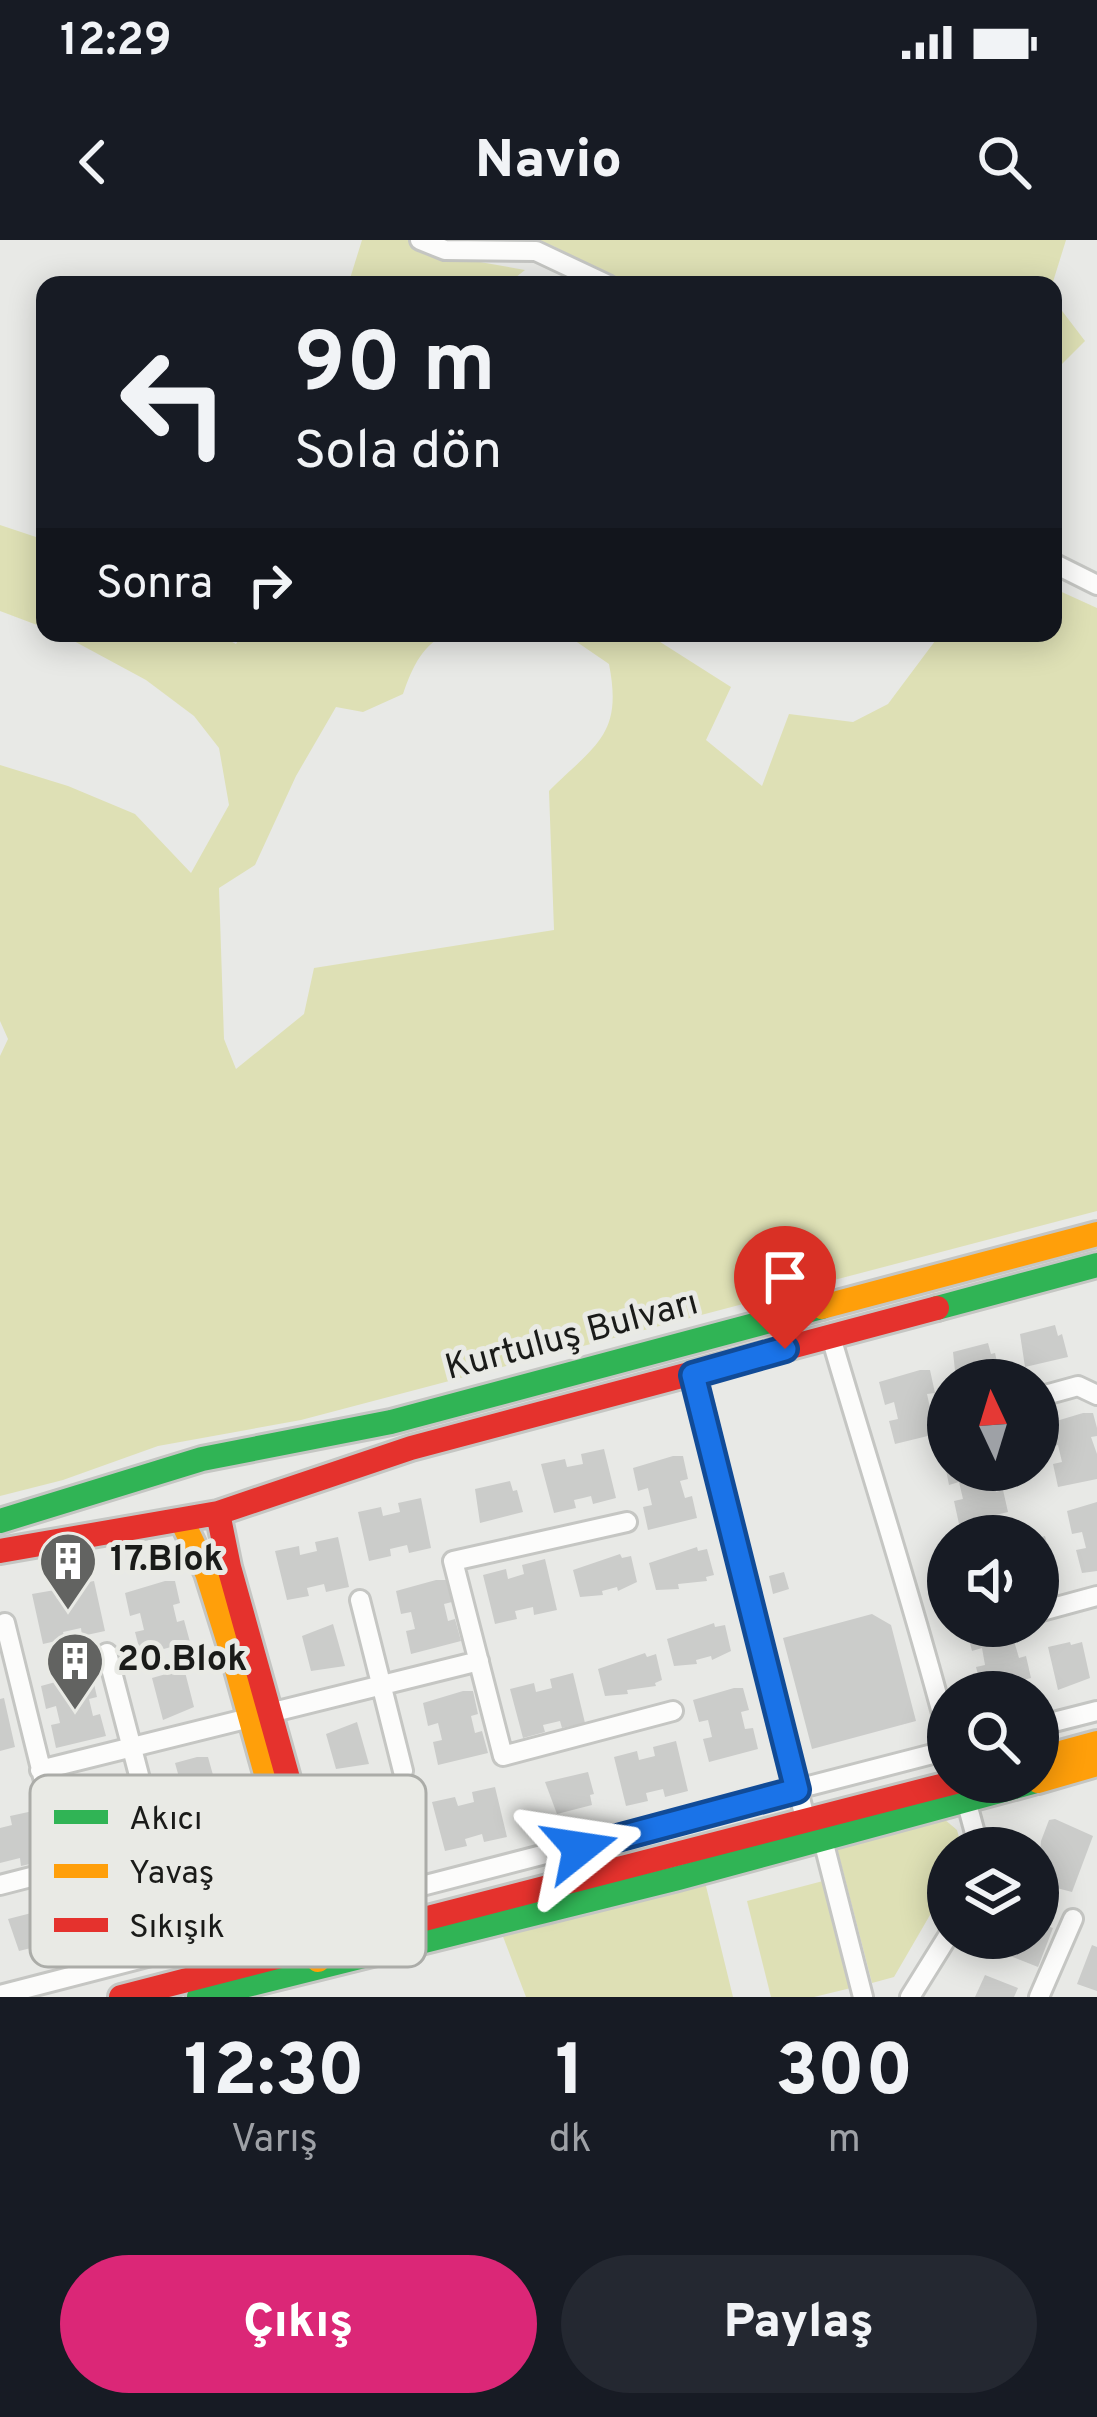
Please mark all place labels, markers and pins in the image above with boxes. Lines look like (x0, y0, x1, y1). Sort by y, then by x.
pin (734, 1226, 836, 1349)
building icon: 17.Blok (37, 1530, 99, 1612)
place label: 17.Blok (110, 1538, 224, 1584)
building icon: 20.Blok (44, 1630, 106, 1712)
place label: 20.Blok (117, 1638, 247, 1684)

